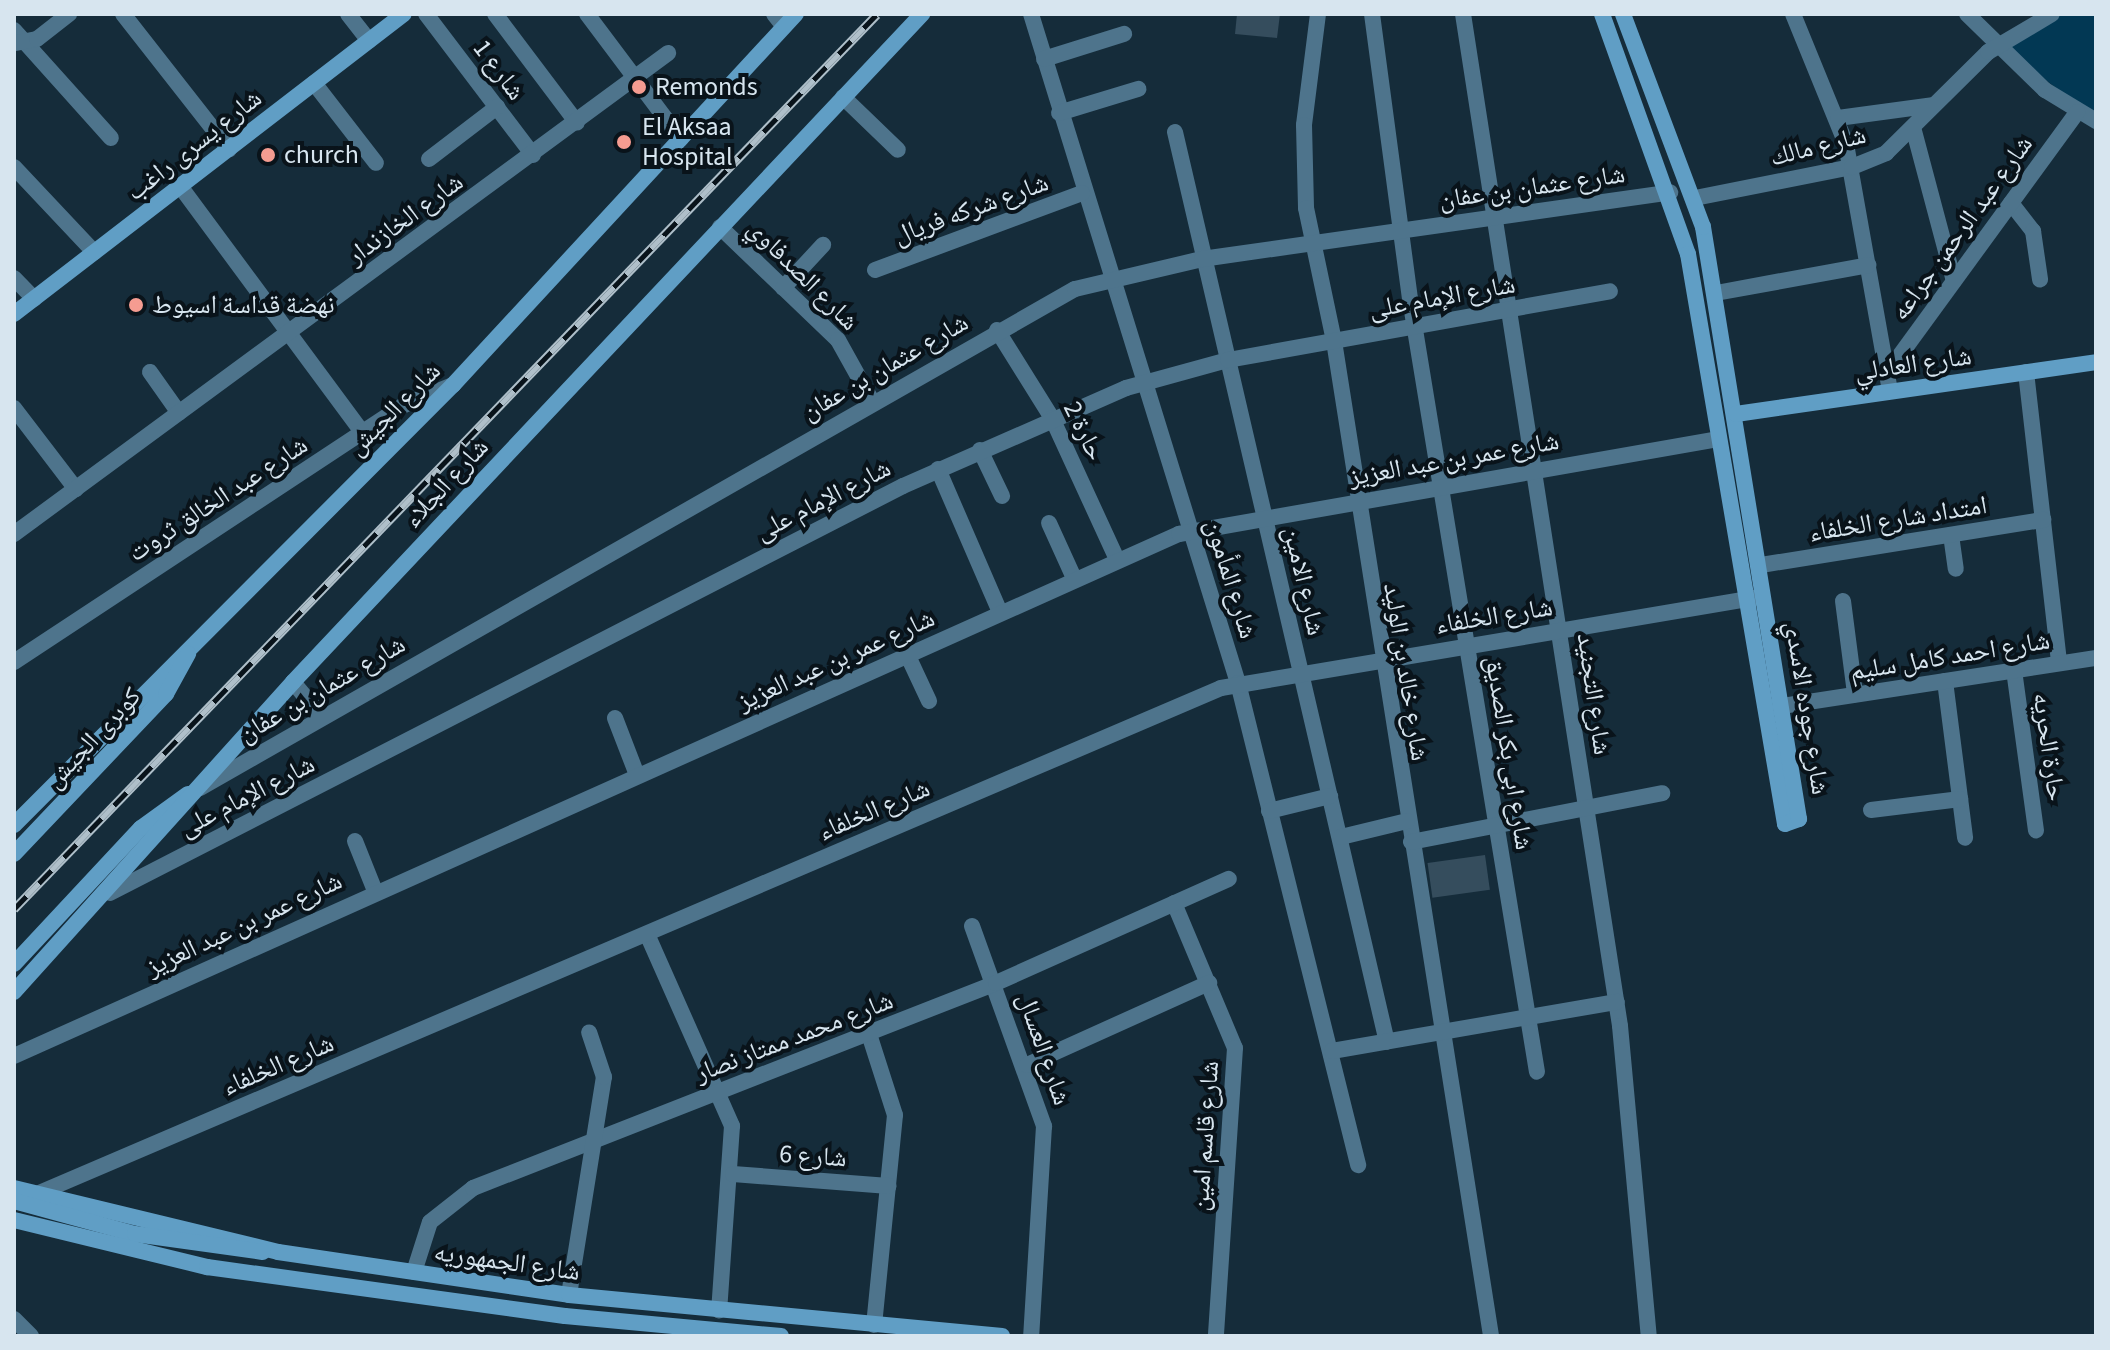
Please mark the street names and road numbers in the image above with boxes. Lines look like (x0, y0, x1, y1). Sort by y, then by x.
street label: شارع 1 (466, 34, 532, 106)
street label: شارع يسرى راغب (120, 82, 268, 208)
street label: شارع مالك (1767, 119, 1869, 173)
street label: شارع عبد الرحمن جراعه (1884, 129, 2040, 327)
street label: شارع عثمان بن عفان (1437, 159, 1627, 215)
street label: شارع الخازندار (341, 166, 469, 272)
street label: شارع شركه فريال (889, 167, 1053, 251)
street label: شارع الصدفاوي (741, 213, 865, 337)
street label: شارع الإمام على (1366, 269, 1518, 325)
street label: شارع عثمان بن عفان (796, 307, 974, 427)
street label: شارع العادلي (1852, 340, 1974, 388)
street label: شارع الجيش (341, 356, 447, 462)
street label: حارة 2 (1056, 396, 1112, 466)
street label: شارع عمر بن عبد العزيز (1347, 425, 1561, 493)
street label: شارع عبد الخالق ثروت (122, 429, 314, 569)
street label: شارع الجلاء (397, 432, 495, 534)
street label: شارع الإمام على (750, 453, 896, 547)
street label: امتداد شارع الخلفاء (1807, 490, 1989, 548)
street label: شارع المأمون (1198, 516, 1264, 642)
street label: شارع الامين (1276, 524, 1332, 638)
street label: شارع خالد بن الوليد (1377, 581, 1435, 763)
street label: شارع الخلفاء (1433, 591, 1555, 641)
street label: شارع عمر بن عبد العزيز (733, 603, 939, 717)
street label: شارع جوده الاسدي (1778, 619, 1836, 797)
street label: شارع احمد كامل سليم (1848, 625, 2052, 687)
street label: شارع عثمان بن عفان (233, 629, 411, 749)
street label: شارع التجنيد (1570, 631, 1618, 757)
street label: شارع ابى بكر الصديق (1478, 654, 1540, 852)
street label: كوبرى الجيش (38, 681, 148, 795)
street label: حارة الحريه (2026, 691, 2072, 803)
street label: شارع الإمام على (174, 749, 320, 843)
street label: شارع الخلفاء (814, 773, 934, 847)
street label: شارع عمر بن عبد العزيز (141, 865, 347, 983)
street label: شارع محمد ممتاز نصار (690, 985, 898, 1089)
street label: شارع العسال (1010, 989, 1078, 1109)
street label: شارع الخلفاء (218, 1028, 338, 1102)
street label: شارع قاسم امين (1184, 1060, 1226, 1212)
street label: شارع 6 (778, 1138, 848, 1174)
street label: شارع الجمهوريه (432, 1236, 582, 1288)

